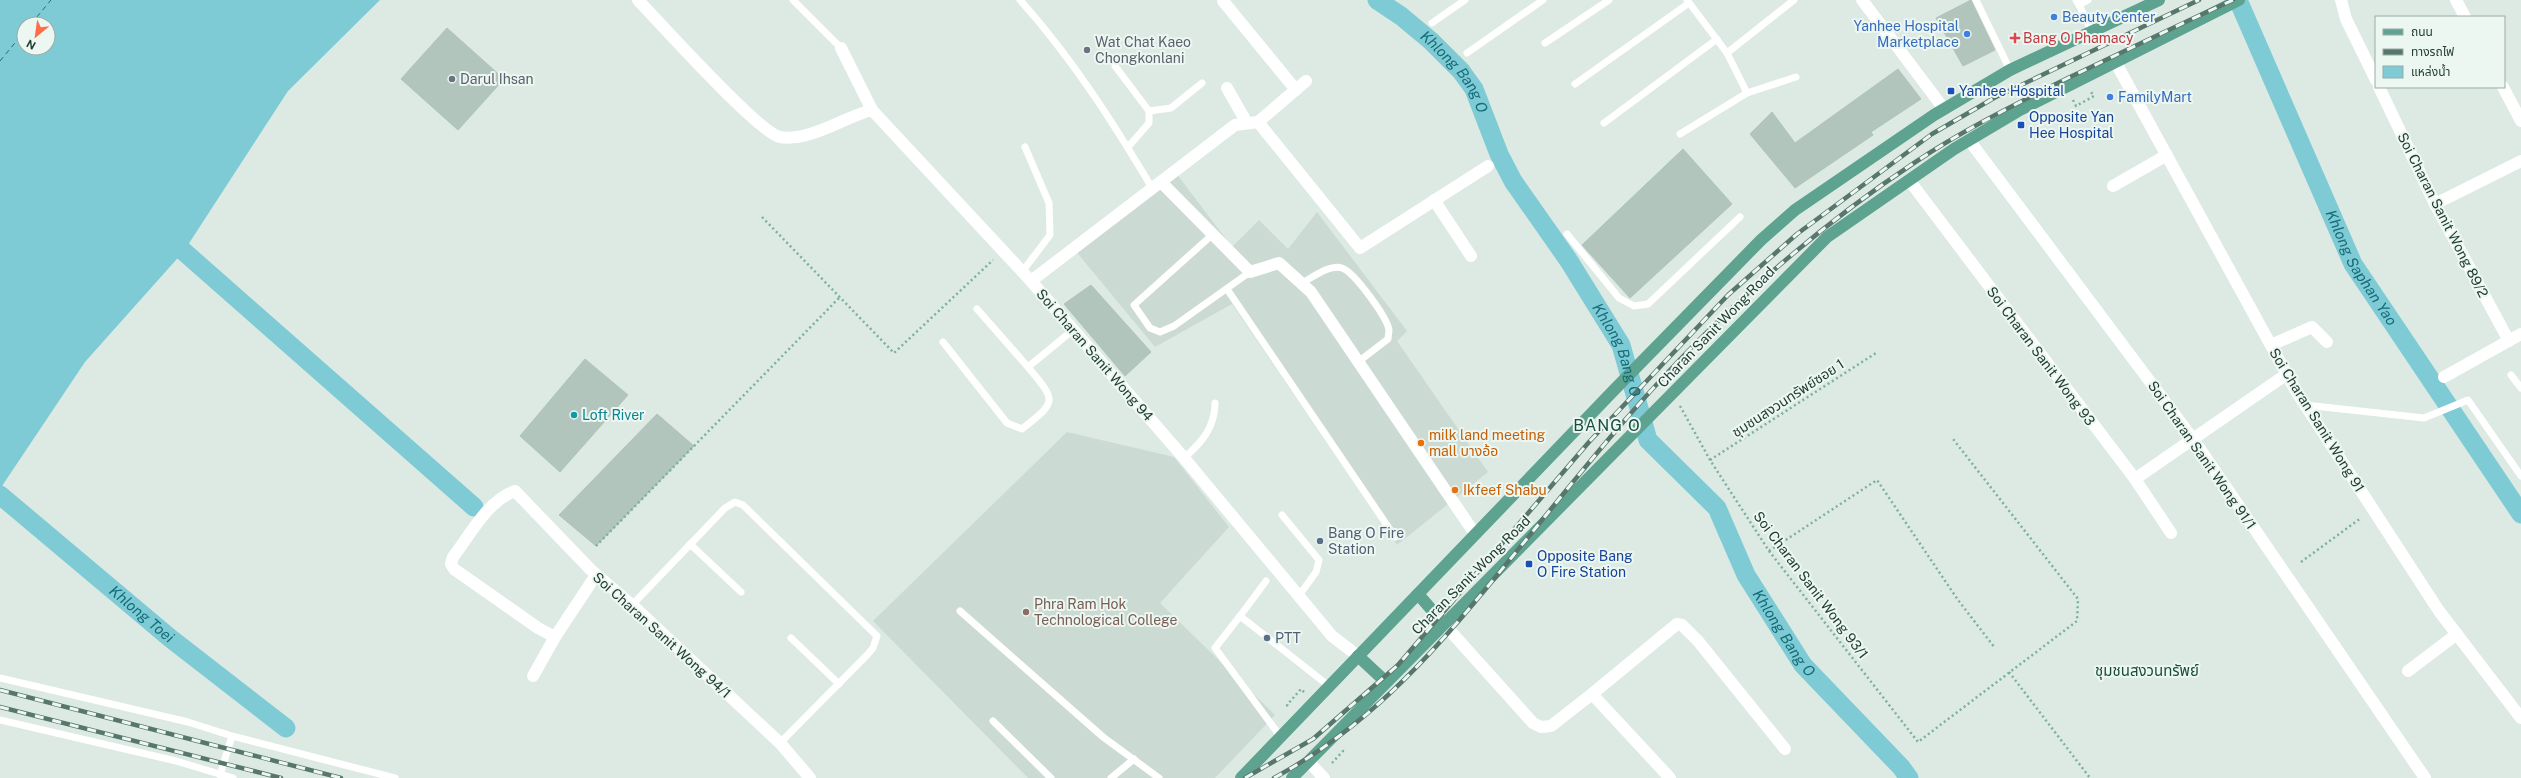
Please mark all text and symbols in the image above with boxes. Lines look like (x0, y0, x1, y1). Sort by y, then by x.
place label: Beauty Center (2062, 9, 2155, 25)
marker: Beauty Center (2049, 12, 2059, 22)
north arrow (16, 16, 56, 56)
legend (2375, 16, 2505, 88)
place label: Yanhee Hospital Marketplace (1854, 18, 1959, 50)
text: ถนน (2411, 25, 2433, 39)
water label: Khlong Bang O (1417, 27, 1491, 115)
marker: Yanhee Hospital Marketplace (1962, 29, 1972, 39)
place label: Bang O Phamacy (2023, 30, 2134, 46)
marker: Bang O Phamacy (2010, 33, 2020, 43)
place label: Wat Chat Kaeo Chongkonlani (1095, 34, 1191, 66)
text: N (24, 37, 38, 52)
marker: Wat Chat Kaeo Chongkonlani (1082, 45, 1092, 55)
text: ทางรถไฟ (2411, 45, 2454, 59)
text: แหล่งน้ำ (2411, 63, 2450, 79)
place label: Darul Ihsan (460, 71, 534, 87)
marker: Darul Ihsan (447, 74, 457, 84)
place label: Yanhee Hospital (1959, 83, 2064, 99)
marker: Yanhee Hospital (1946, 86, 1956, 96)
place label: FamilyMart (2118, 89, 2192, 105)
marker: FamilyMart (2105, 92, 2115, 102)
place label: Opposite Yan Hee Hospital (2029, 109, 2114, 141)
marker: Opposite Yan Hee Hospital (2016, 120, 2026, 130)
street label: Soi Charan Sanit Wong 89/2 (2394, 130, 2492, 300)
water label: Khlong Saphan Yao (2322, 207, 2401, 328)
street label: Charan Sanit Wong Road (1654, 264, 1778, 390)
street label: Soi Charan Sanit Wong 93 (1984, 284, 2098, 429)
street label: Soi Charan Sanit Wong 94 (1033, 286, 1157, 424)
water label: Khlong Bang O (1589, 300, 1644, 399)
street label: Soi Charan Sanit Wong 91 (2266, 345, 2368, 495)
street label: ชุมชนสงวนทรัพย์ซอย 1 (1729, 356, 1848, 441)
street label: Soi Charan Sanit Wong 91/1 (2145, 378, 2259, 532)
place label: Loft River (582, 407, 645, 423)
marker: Loft River (569, 410, 579, 420)
district label: BANG O (1573, 416, 1641, 435)
place label: milk land meeting mall บางอ้อ (1429, 427, 1546, 459)
marker: milk land meeting mall บางอ้อ (1416, 438, 1426, 448)
place label: Ikfeef Shabu (1463, 482, 1547, 498)
marker: Ikfeef Shabu (1450, 485, 1460, 495)
street label: Soi Charan Sanit Wong 93/1 (1750, 508, 1872, 662)
street label: Charan Sanit Wong Road (1408, 512, 1534, 638)
place label: Bang O Fire Station (1328, 525, 1404, 557)
marker: Bang O Fire Station (1315, 536, 1325, 546)
place label: Opposite Bang O Fire Station (1537, 548, 1633, 580)
marker: Opposite Bang O Fire Station (1524, 559, 1534, 569)
street label: Soi Charan Sanit Wong 94/1 (590, 569, 734, 701)
water label: Khlong Toei (106, 582, 178, 646)
water label: Khlong Bang O (1749, 586, 1819, 680)
place label: Phra Ram Hok Technological College (1034, 596, 1178, 628)
marker: Phra Ram Hok Technological College (1021, 607, 1031, 617)
place label: PTT (1275, 630, 1301, 646)
marker: PTT (1262, 633, 1272, 643)
district label: ชุมชนสงวนทรัพย์ (2095, 662, 2199, 680)

